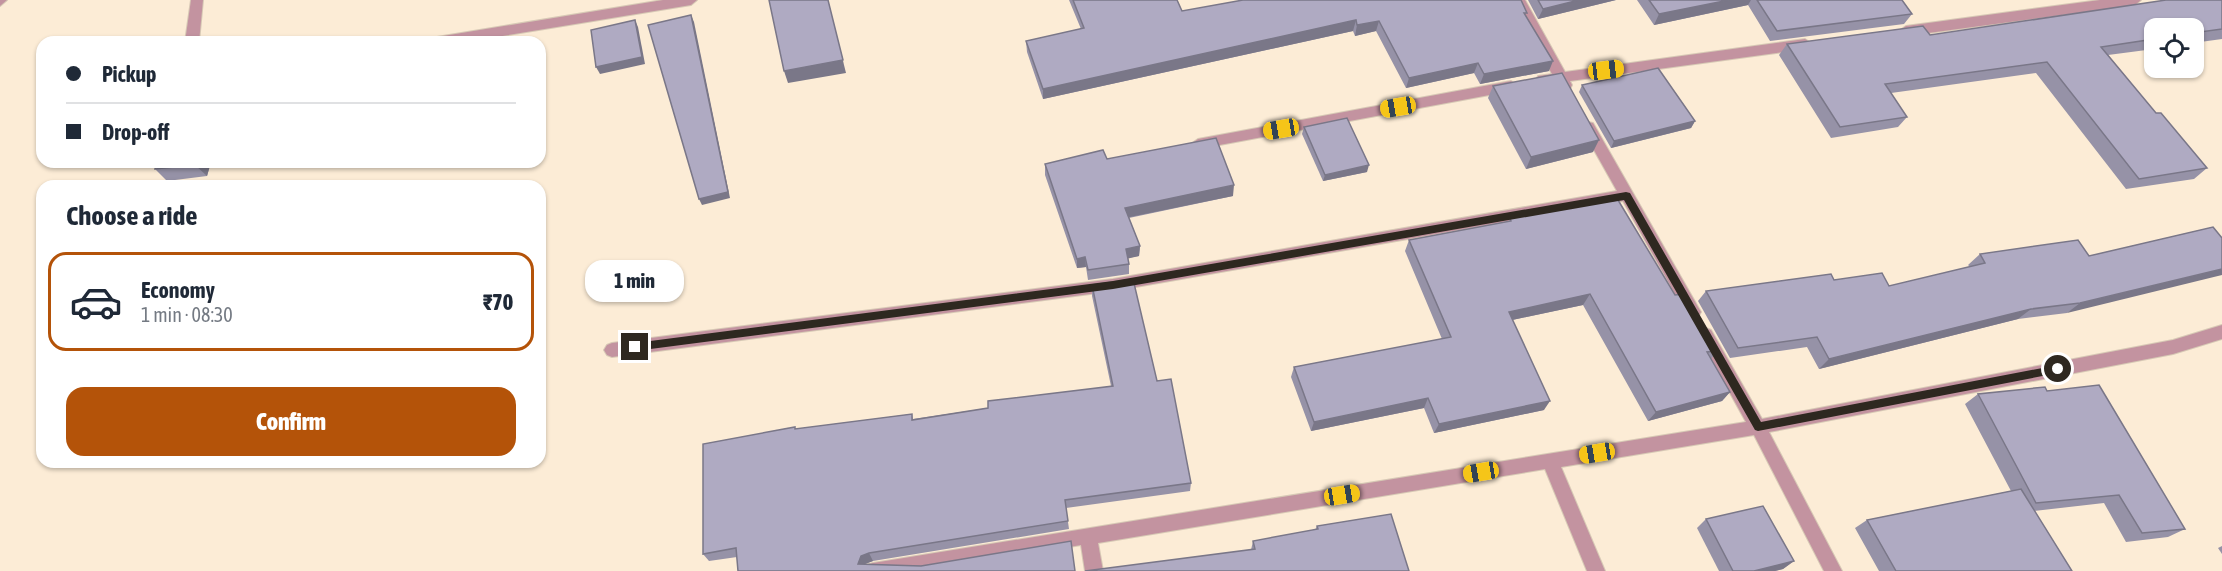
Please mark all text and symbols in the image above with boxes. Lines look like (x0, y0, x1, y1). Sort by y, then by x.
map controls (2144, 18, 2204, 78)
button: locate (2144, 18, 2204, 78)
car (1587, 59, 1625, 81)
text: Pickup (102, 61, 157, 87)
car (1379, 95, 1417, 119)
car (1262, 117, 1300, 141)
text: Drop-off (102, 119, 169, 145)
text: Choose a ride (66, 200, 198, 231)
callout: 1 min (586, 260, 684, 302)
text: 1 min (614, 269, 655, 292)
icon: car (69, 275, 123, 329)
text: Economy (141, 277, 215, 303)
text: ₹70 (483, 289, 513, 315)
text: 1 min · 08:30 (141, 303, 233, 326)
route end (621, 333, 648, 360)
route start (2044, 355, 2071, 382)
button: Confirm (66, 387, 516, 456)
car (1578, 441, 1616, 465)
car (1462, 460, 1500, 484)
car (1323, 483, 1361, 507)

